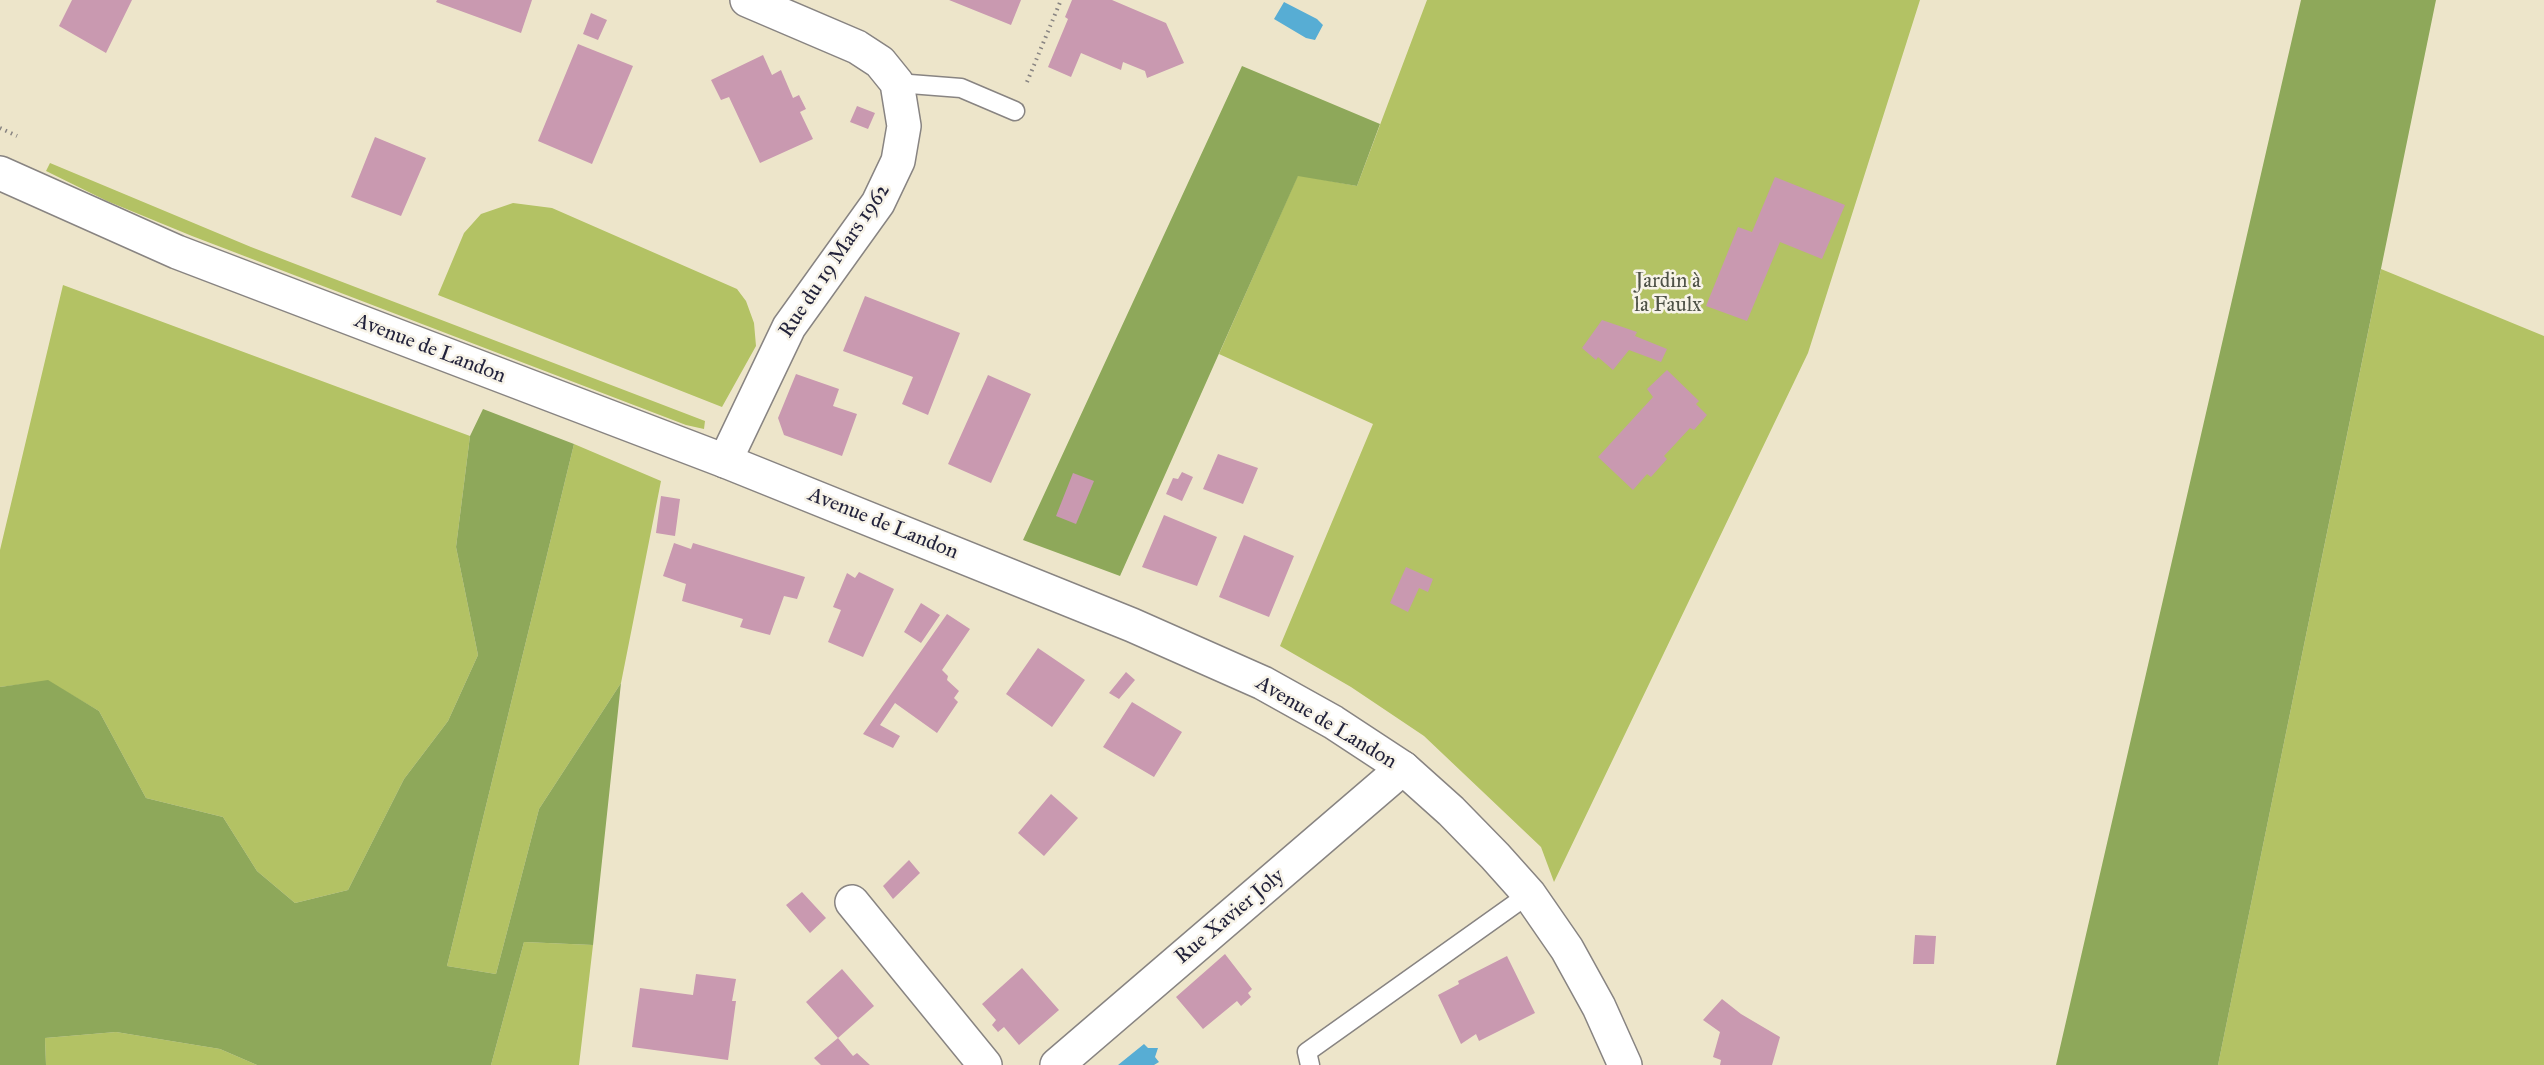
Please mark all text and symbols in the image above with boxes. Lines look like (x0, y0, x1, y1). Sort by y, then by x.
street label: Rue du 19 Mars 1962 (774, 179, 896, 343)
park label: Jardin à la Faulx (1634, 269, 1702, 319)
street label: Avenue de Landon (351, 309, 509, 389)
street label: Avenue de Landon (804, 482, 962, 566)
street label: Avenue de Landon (1251, 671, 1401, 775)
street label: Rue Xavier Joly (1170, 864, 1290, 970)

